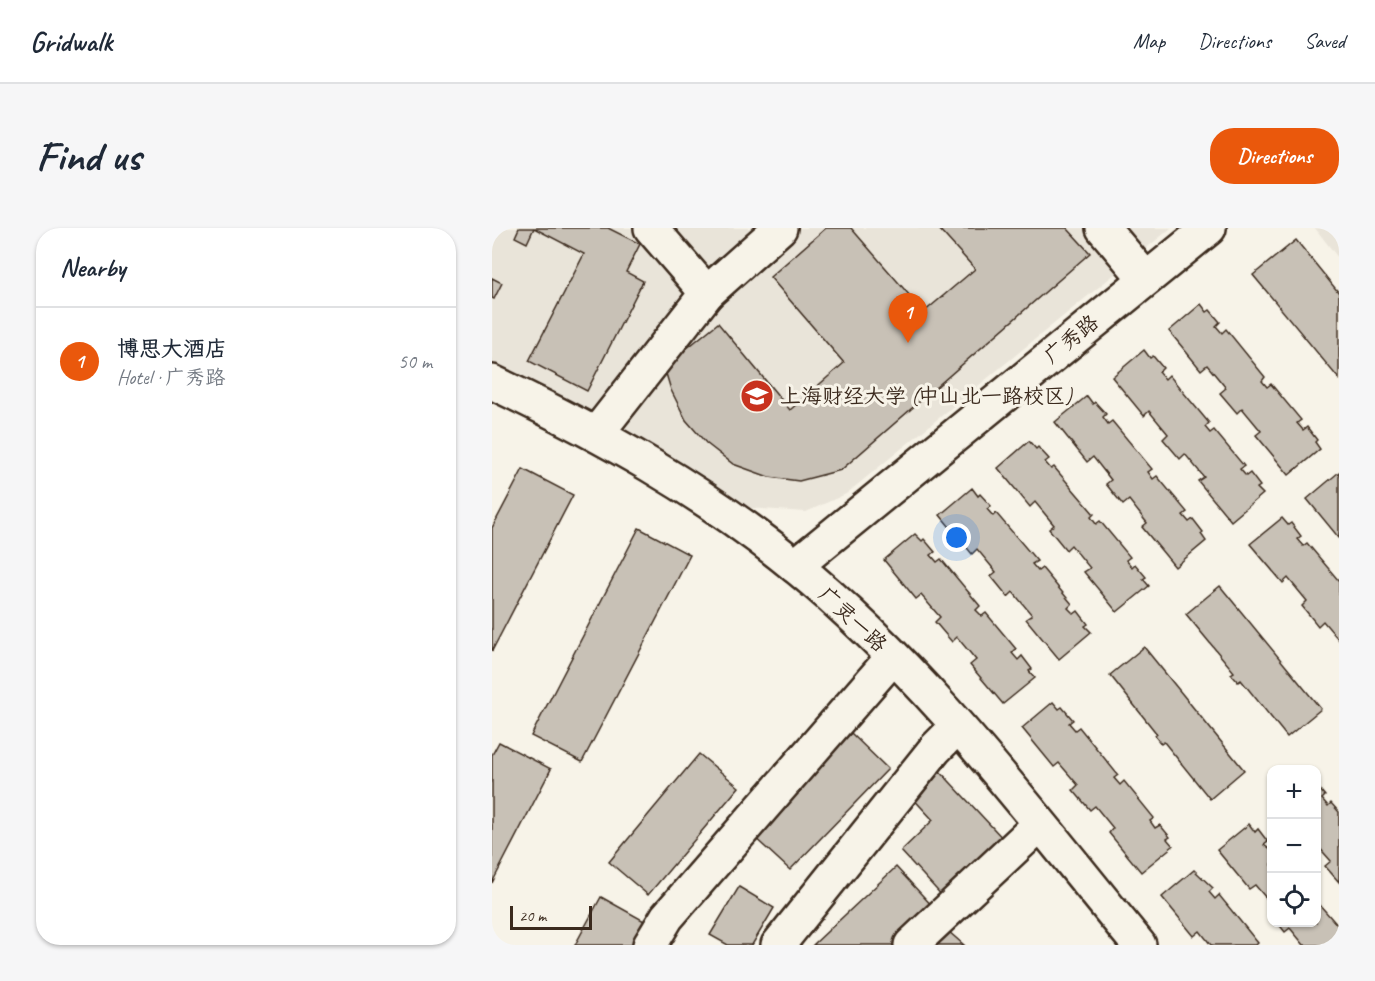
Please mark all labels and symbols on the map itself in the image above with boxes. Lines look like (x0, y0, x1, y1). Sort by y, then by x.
pin: 1 (888, 294, 928, 343)
street label: 广秀路 (1038, 309, 1104, 369)
school or university icon: 上海财经大学 (中山北一路校区) (739, 378, 775, 414)
place label: 上海财经大学 (中山北一路校区) (780, 383, 1073, 409)
your location (942, 523, 971, 552)
street label: 广灵一路 (813, 581, 893, 657)
scale bar (510, 903, 592, 930)

